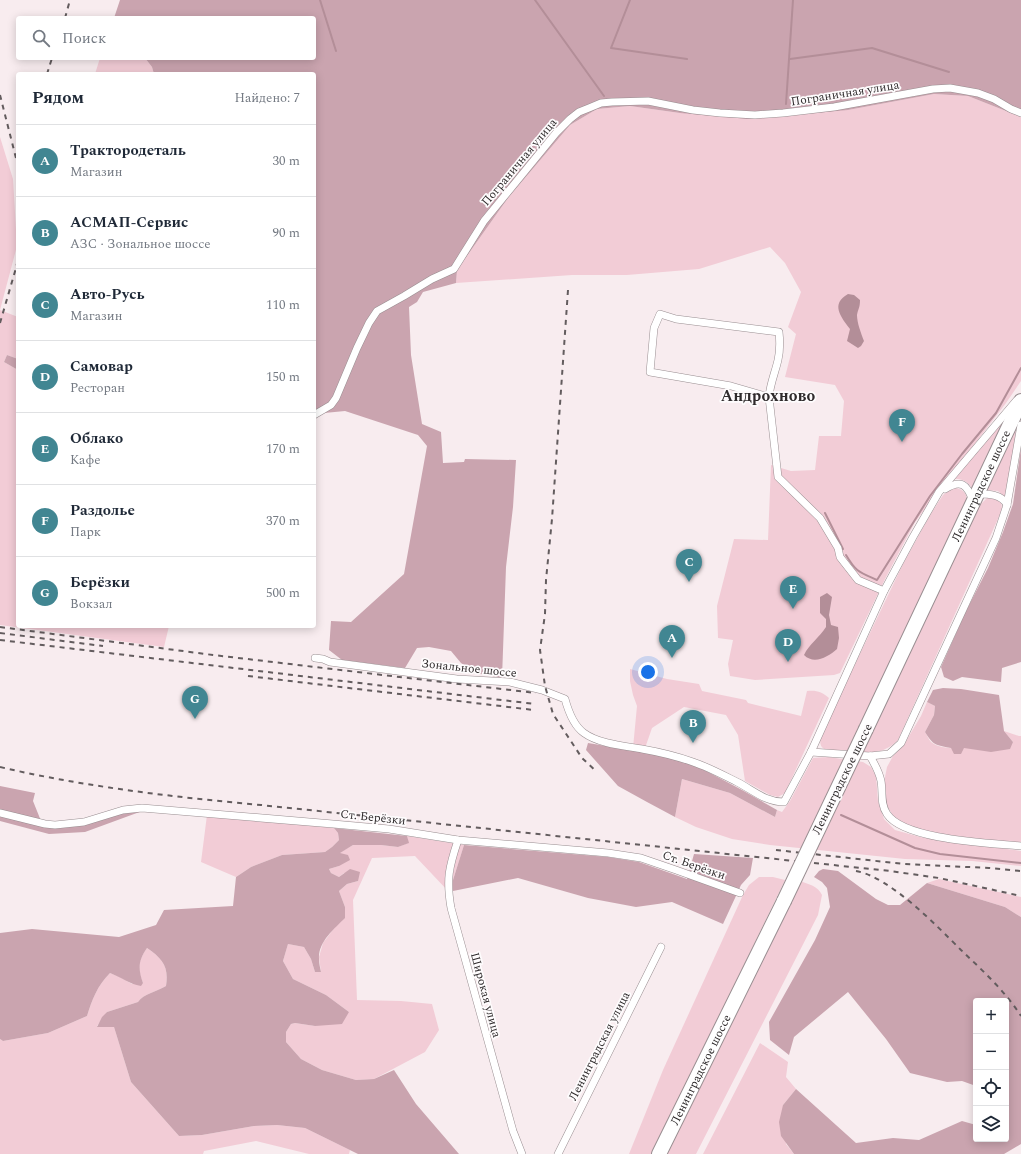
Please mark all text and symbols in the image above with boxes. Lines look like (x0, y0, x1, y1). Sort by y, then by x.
search box (16, 16, 316, 60)
icon: search (30, 27, 52, 49)
text: Поиск (62, 27, 106, 50)
street label: Пограничная улица (789, 76, 901, 111)
text: Рядом (32, 85, 84, 111)
text: Найдено: 7 (234, 88, 300, 108)
street label: Пограничная улица (477, 114, 562, 210)
text: Трактородеталь (70, 139, 186, 162)
text: A (40, 151, 50, 171)
text: 30 m (273, 151, 300, 171)
text: Магазин (70, 162, 122, 182)
text: АСМАП-Сервис (70, 211, 188, 234)
text: B (40, 223, 50, 243)
text: 90 m (273, 223, 300, 243)
text: АЗС · Зональное шоссе (70, 234, 211, 254)
text: Авто-Русь (70, 283, 145, 306)
text: C (40, 295, 50, 315)
text: 110 m (266, 295, 300, 315)
text: Магазин (70, 306, 122, 326)
text: Самовар (70, 355, 133, 378)
text: D (40, 367, 50, 387)
text: 150 m (266, 367, 300, 387)
text: Ресторан (70, 378, 125, 398)
district label: Андрохново (721, 384, 815, 408)
pin: F (889, 409, 915, 442)
text: Облако (70, 427, 123, 450)
street label: Ленинградское шоссе (947, 427, 1016, 545)
text: E (41, 439, 49, 459)
text: 170 m (266, 439, 300, 459)
text: Кафе (70, 450, 101, 470)
text: Раздолье (70, 499, 135, 522)
text: F (41, 511, 49, 531)
text: 370 m (266, 511, 300, 531)
text: Парк (70, 522, 101, 542)
pin: C (676, 549, 702, 582)
text: Берёзки (70, 571, 130, 594)
pin: E (780, 576, 806, 609)
text: G (40, 583, 50, 603)
text: 500 m (266, 583, 300, 603)
text: Вокзал (70, 594, 112, 614)
pin: A (659, 625, 685, 658)
pin: D (775, 629, 801, 662)
street label: Зональное шоссе (420, 654, 518, 683)
your location (638, 662, 658, 682)
pin: G (182, 686, 208, 719)
pin: B (680, 710, 706, 743)
street label: Ленинградское шоссе (807, 720, 878, 838)
street label: Ст. Берёзки (339, 805, 407, 830)
street label: Ст. Берёзки (660, 846, 728, 885)
street label: Широкая улица (465, 950, 506, 1040)
street label: Ленинградская улица (564, 988, 635, 1104)
map controls (973, 998, 1009, 1142)
button: + (973, 998, 1009, 1034)
street label: Ленинградское шоссе (666, 1011, 737, 1129)
button: − (973, 1034, 1009, 1070)
button: locate (973, 1070, 1009, 1106)
button: layers (973, 1106, 1009, 1142)

